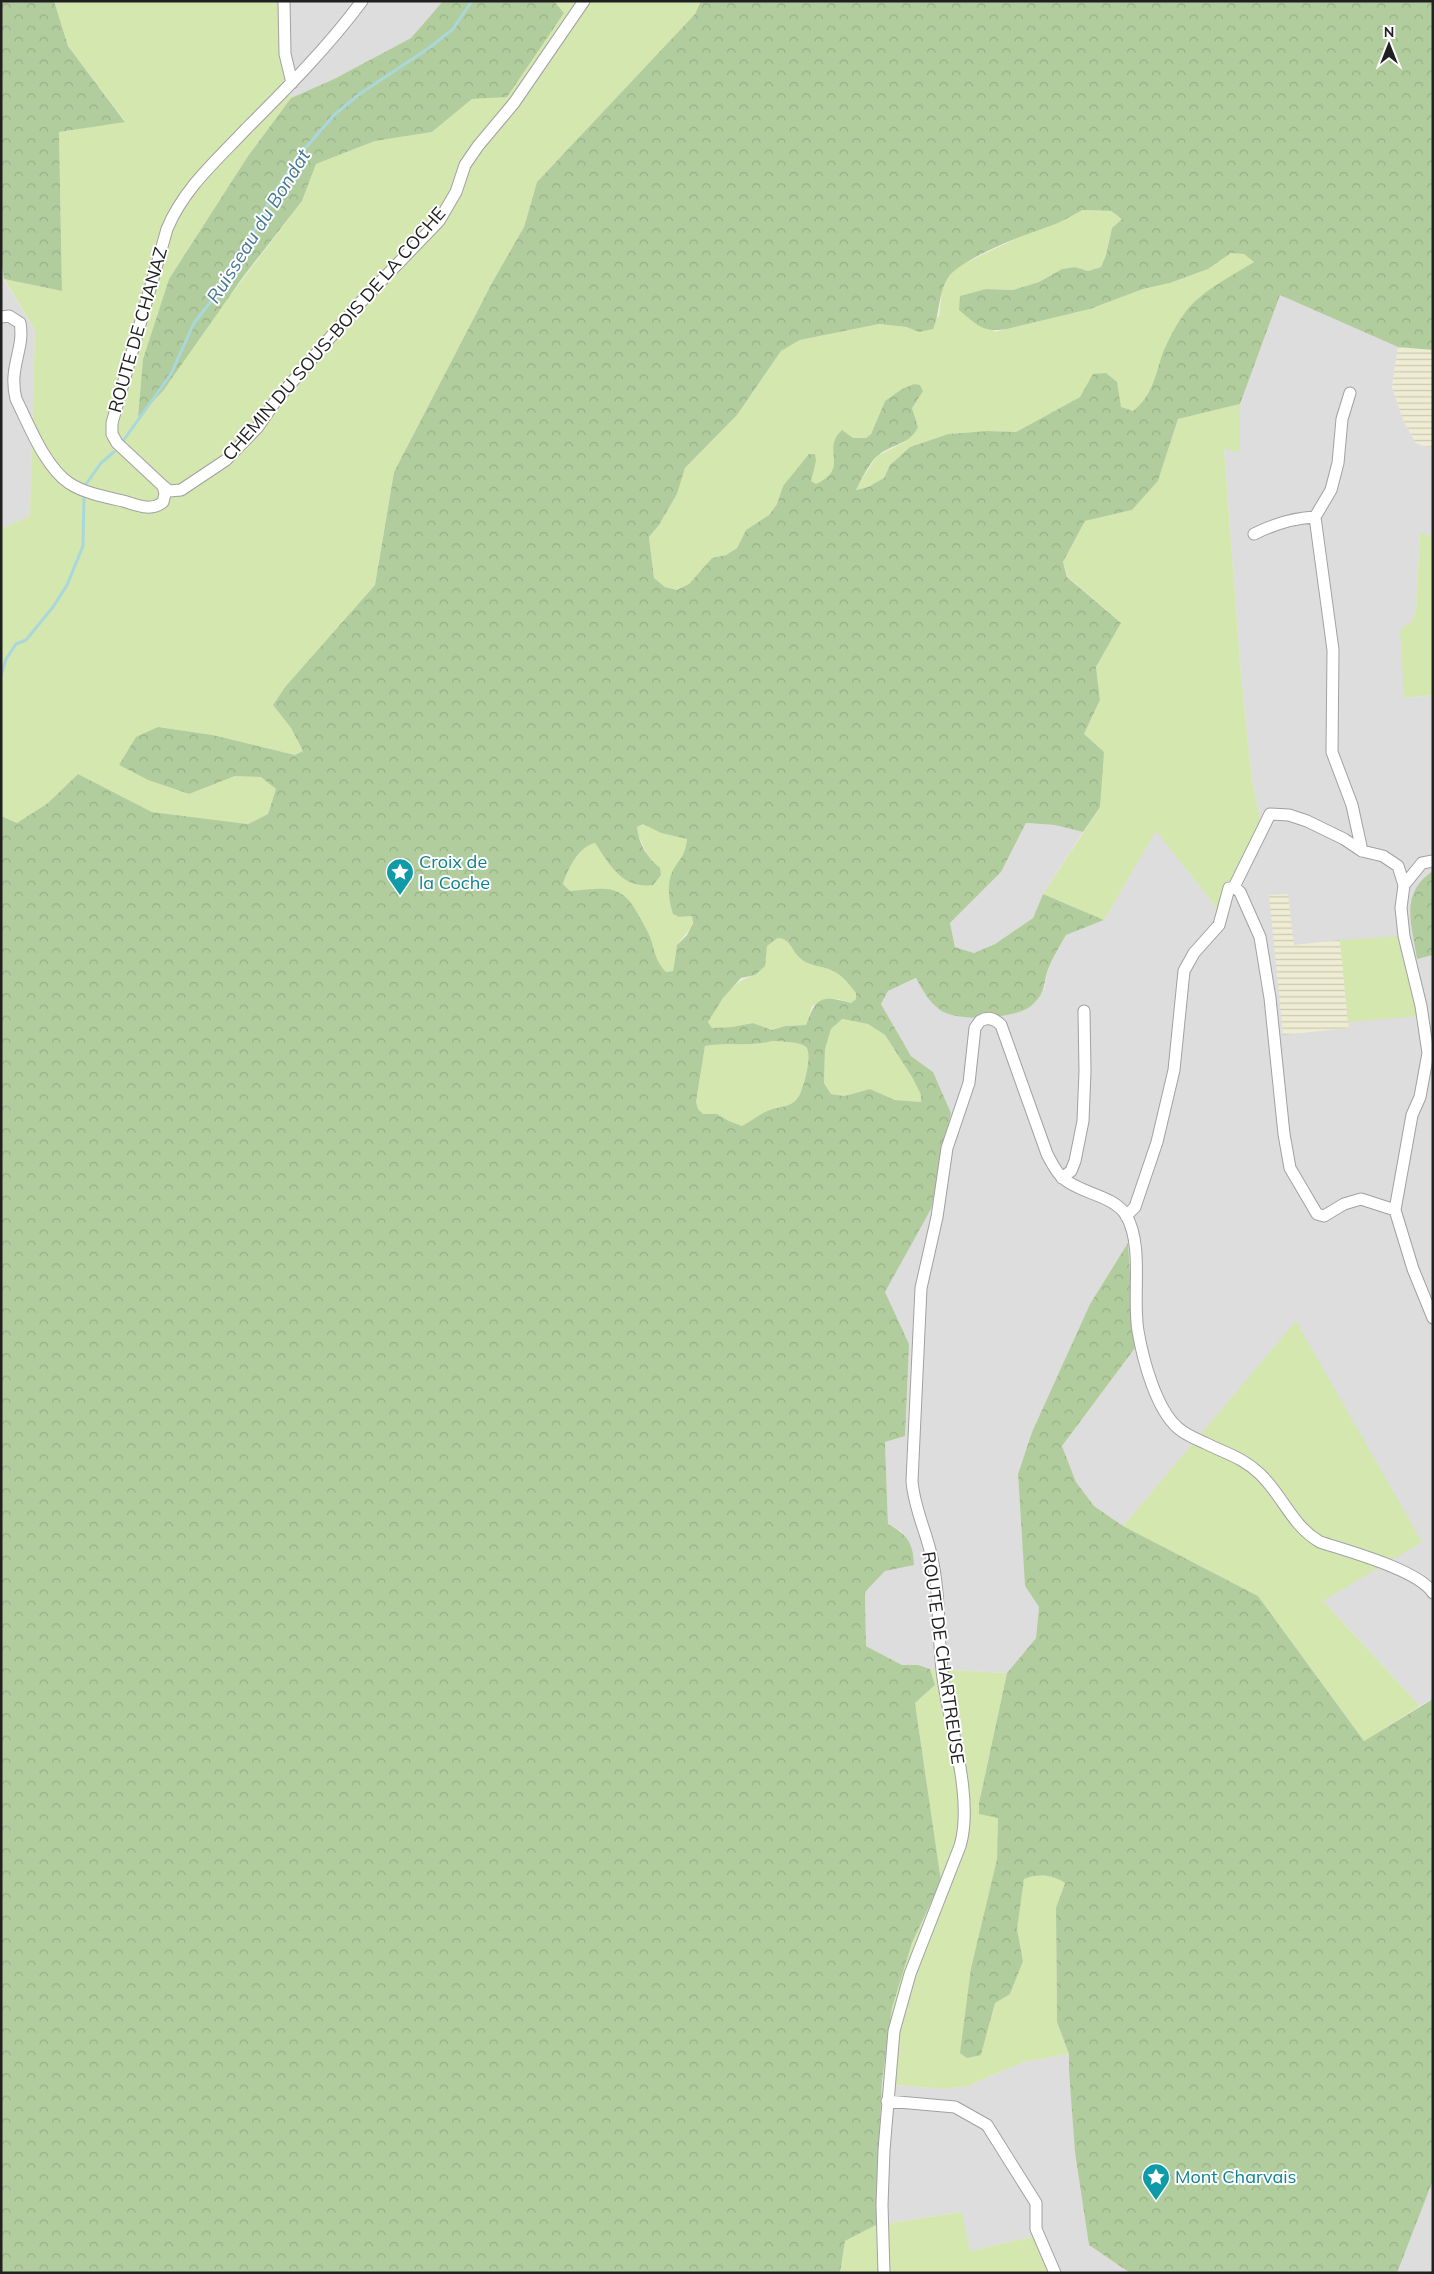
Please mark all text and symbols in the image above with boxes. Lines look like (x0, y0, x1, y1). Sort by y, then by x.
north arrow (1364, 20, 1414, 70)
text: N (1384, 23, 1394, 41)
water label: Ruisseau du Bondat (201, 144, 316, 307)
street label: CHEMIN DU SOUS-BOIS DE LA COCHE (217, 202, 450, 465)
street label: ROUTE DE CHANAZ (103, 244, 172, 415)
place label: Croix de la Coche (419, 850, 490, 894)
place icon: Croix de la Coche (385, 857, 415, 896)
street label: ROUTE DE CHARTREUSE (917, 1550, 970, 1766)
place icon: Mont Charvais (1141, 2162, 1171, 2201)
place label: Mont Charvais (1175, 2165, 1296, 2188)

